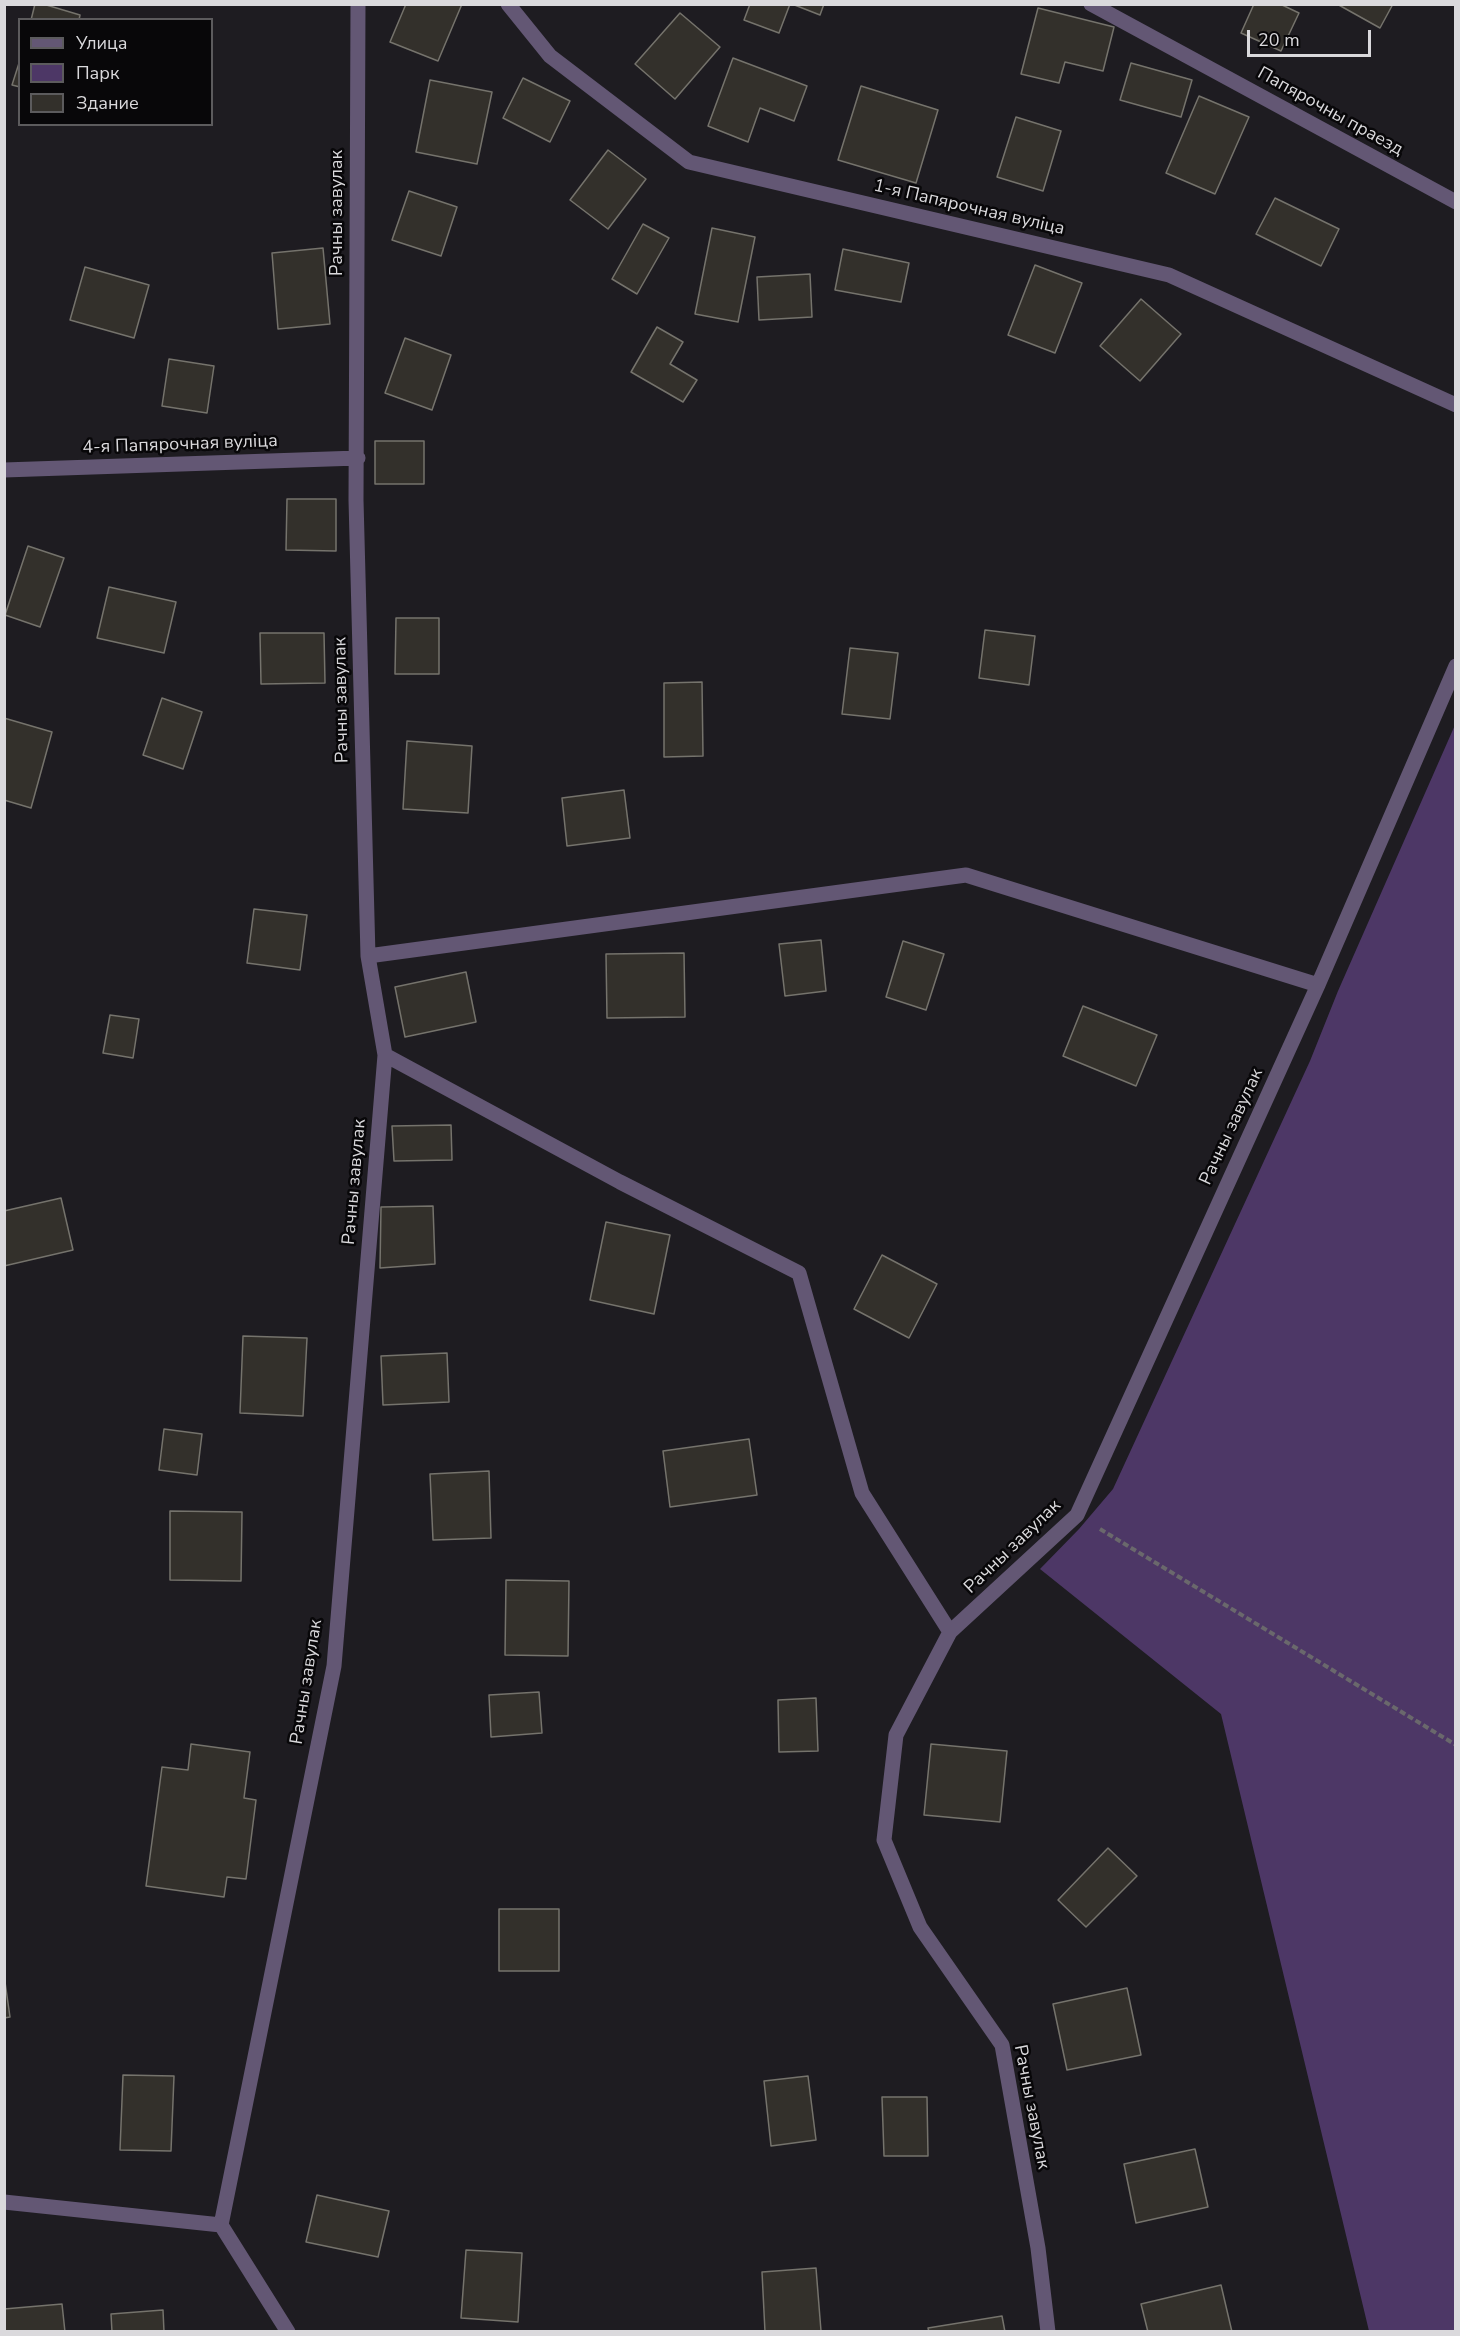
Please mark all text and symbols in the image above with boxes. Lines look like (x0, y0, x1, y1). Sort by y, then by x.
legend (18, 18, 213, 126)
scale bar (1250, 18, 1374, 56)
text: 20 m (1258, 28, 1300, 52)
text: Улица (76, 31, 127, 55)
text: Парк (76, 61, 119, 85)
street label: Папярочны праезд (1253, 63, 1407, 161)
text: Здание (76, 91, 139, 115)
street label: Рачны завулак (327, 150, 349, 276)
street label: 1-я Папярочная вуліца (871, 175, 1067, 241)
street label: 4-я Папярочная вуліца (82, 431, 278, 459)
street label: Рачны завулак (330, 637, 354, 763)
street label: Рачны завулак (1196, 1065, 1268, 1189)
street label: Рачны завулак (339, 1118, 371, 1246)
street label: Рачны завулак (960, 1495, 1066, 1599)
street label: Рачны завулак (286, 1618, 328, 1746)
street label: Рачны завулак (1008, 2043, 1054, 2171)

